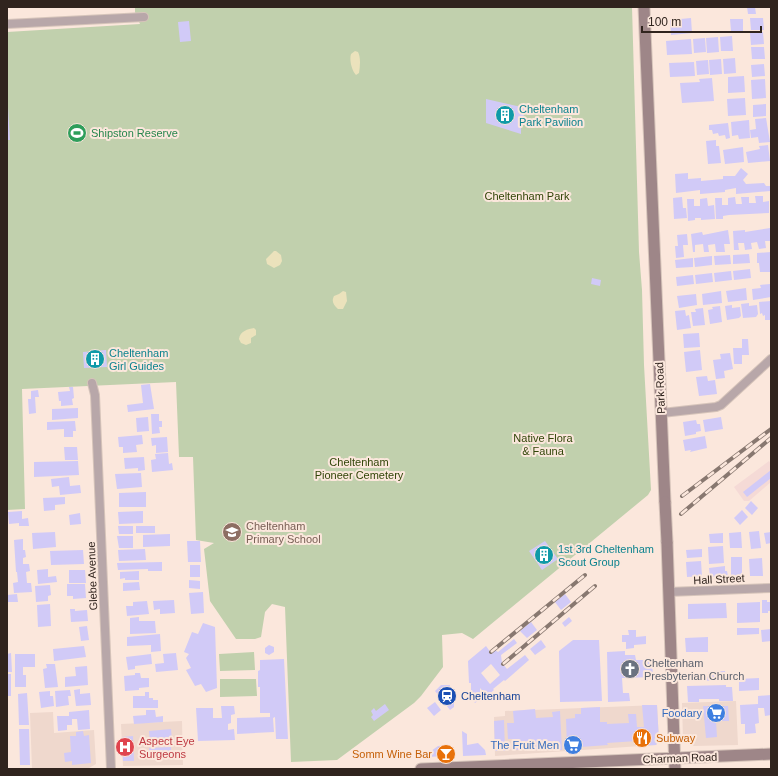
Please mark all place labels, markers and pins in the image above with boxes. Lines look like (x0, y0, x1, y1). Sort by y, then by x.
place label: Cheltenham Park Pavilion (519, 103, 583, 128)
building icon: Cheltenham Park Pavilion (494, 104, 516, 126)
sports icon: Shipston Reserve (66, 122, 88, 144)
place label: Shipston Reserve (91, 127, 178, 139)
place label: Cheltenham Girl Guides (109, 347, 168, 372)
building icon: Cheltenham Girl Guides (84, 348, 106, 370)
place label: Cheltenham Primary School (246, 520, 321, 545)
school or university icon: Cheltenham Primary School (221, 521, 243, 543)
place label: 1st 3rd Cheltenham Scout Group (558, 543, 654, 568)
building icon: 1st 3rd Cheltenham Scout Group (533, 544, 555, 566)
place label: Cheltenham Presbyterian Church (644, 657, 744, 682)
church icon: Cheltenham Presbyterian Church (619, 658, 641, 680)
station icon: Cheltenham (436, 685, 458, 707)
place label: Cheltenham (461, 690, 520, 702)
supermarket icon: Foodary (705, 702, 727, 724)
place label: Foodary (662, 707, 702, 719)
restaurant icon: Subway (631, 727, 653, 749)
place label: Subway (656, 732, 696, 744)
supermarket icon: The Fruit Men (562, 734, 584, 756)
place label: Aspect Eye Surgeons (139, 735, 195, 760)
hospital icon: Aspect Eye Surgeons (114, 736, 136, 758)
place label: The Fruit Men (491, 739, 559, 751)
bar icon: Somm Wine Bar (435, 743, 457, 765)
place label: Somm Wine Bar (352, 748, 432, 760)

